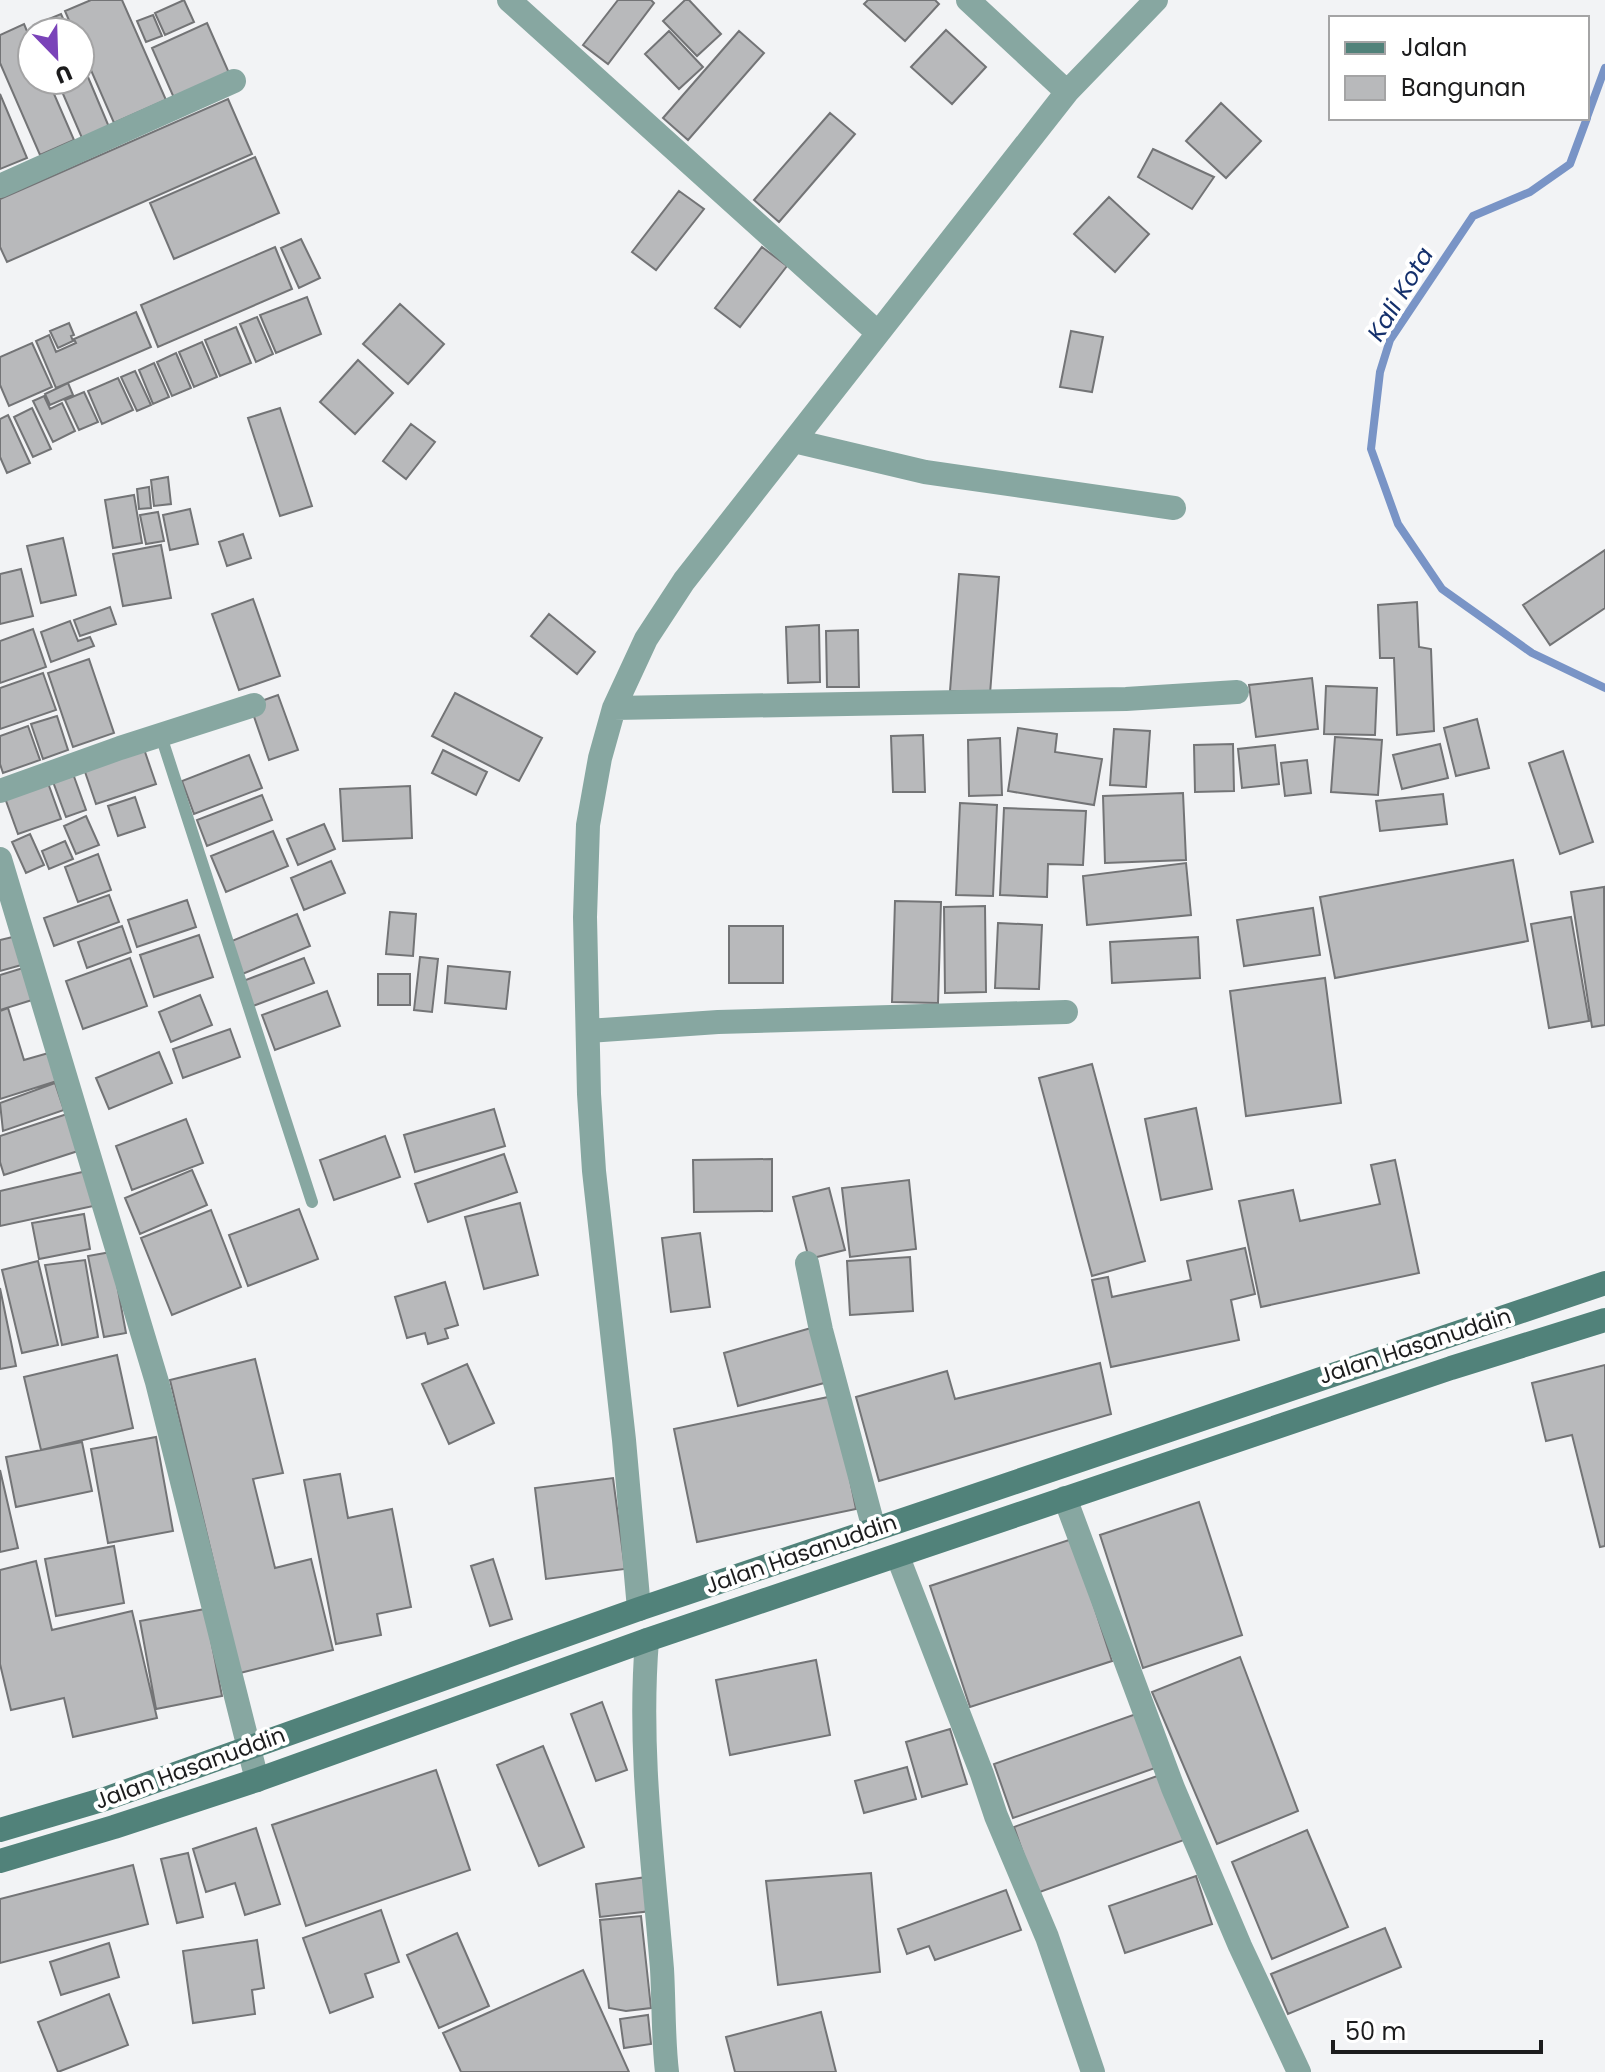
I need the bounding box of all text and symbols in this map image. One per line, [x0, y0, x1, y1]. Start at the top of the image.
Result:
north arrow [16, 16, 96, 96]
legend [1329, 16, 1589, 120]
text: Jalan [1401, 31, 1467, 64]
text: U [50, 57, 77, 91]
text: Bangunan [1401, 71, 1526, 104]
water label: Kali Kota [1359, 241, 1441, 347]
street label: Jalan Hasanuddin [1315, 1300, 1515, 1392]
street label: Jalan Hasanuddin [701, 1507, 901, 1601]
street label: Jalan Hasanuddin [90, 1719, 290, 1817]
scale bar [1333, 2004, 1541, 2054]
text: 50 m [1345, 2015, 1406, 2048]

